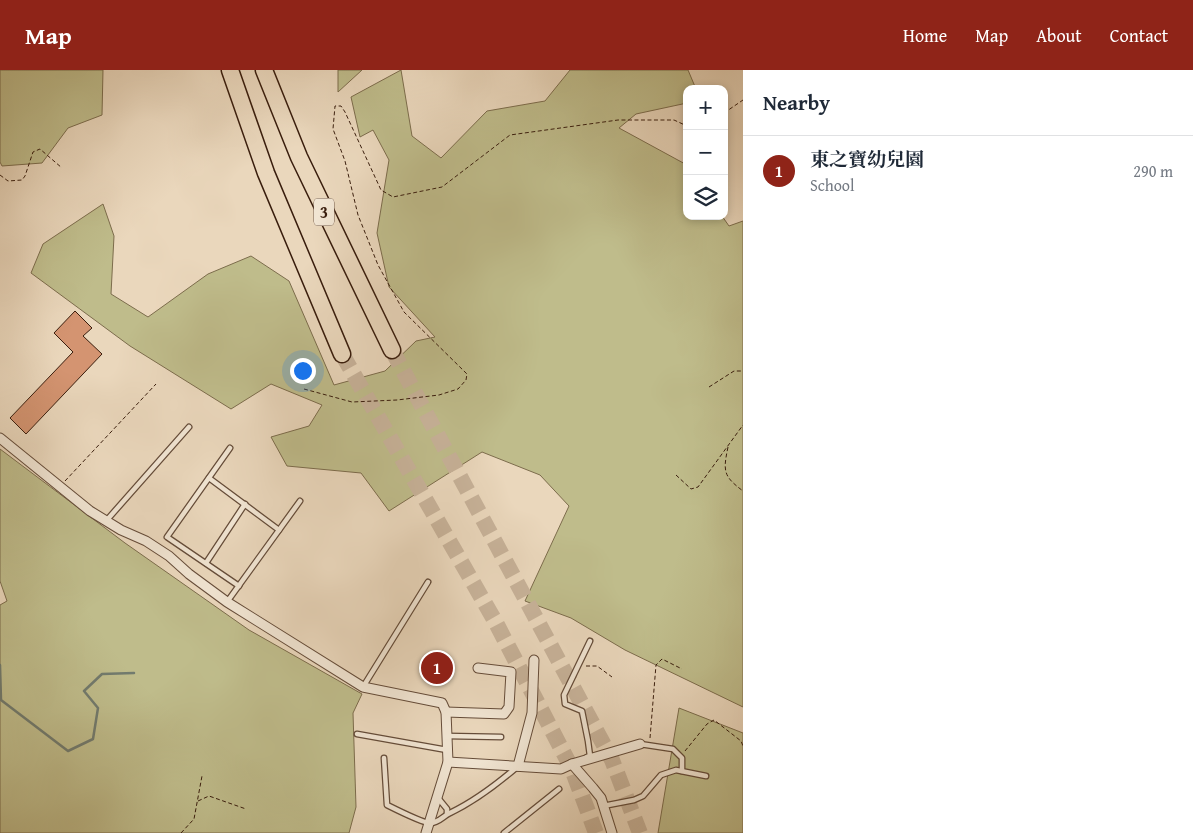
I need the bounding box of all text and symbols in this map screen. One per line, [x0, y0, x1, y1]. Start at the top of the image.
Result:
text: Map [25, 18, 72, 53]
text: Home [903, 22, 947, 49]
text: Map [975, 22, 1008, 49]
text: About [1036, 22, 1082, 49]
text: Contact [1110, 22, 1168, 49]
map controls [683, 85, 728, 220]
button: + [683, 85, 728, 130]
text: Nearby [763, 87, 830, 118]
button: − [683, 130, 728, 175]
text: 東之寶幼兒園 [810, 145, 924, 173]
text: 1 [775, 159, 783, 183]
text: 290 m [1133, 159, 1173, 183]
text: School [810, 173, 854, 197]
button: layers [683, 175, 728, 220]
road number: 3 [314, 198, 334, 226]
your location [290, 358, 316, 384]
pin: 1 [421, 649, 453, 687]

